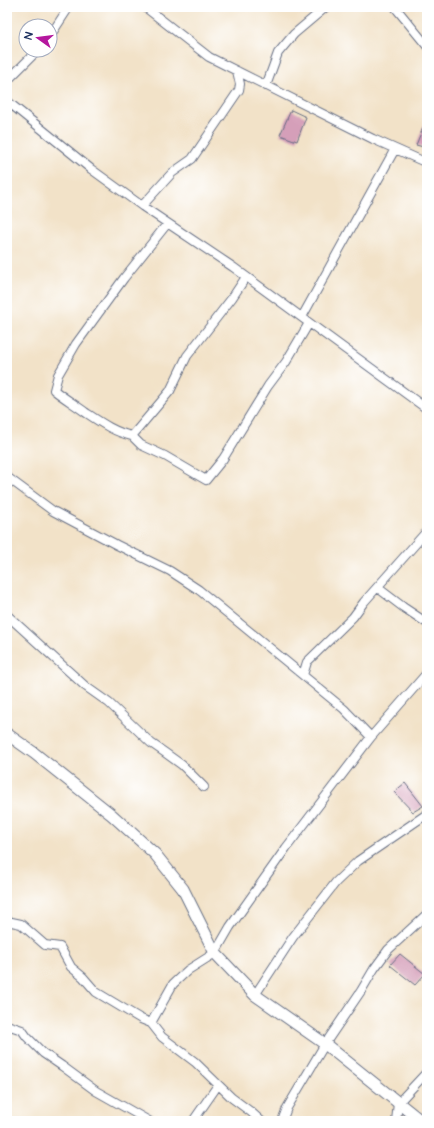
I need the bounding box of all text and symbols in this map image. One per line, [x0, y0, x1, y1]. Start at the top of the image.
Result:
north arrow [18, 18, 58, 58]
text: N [21, 30, 37, 41]

